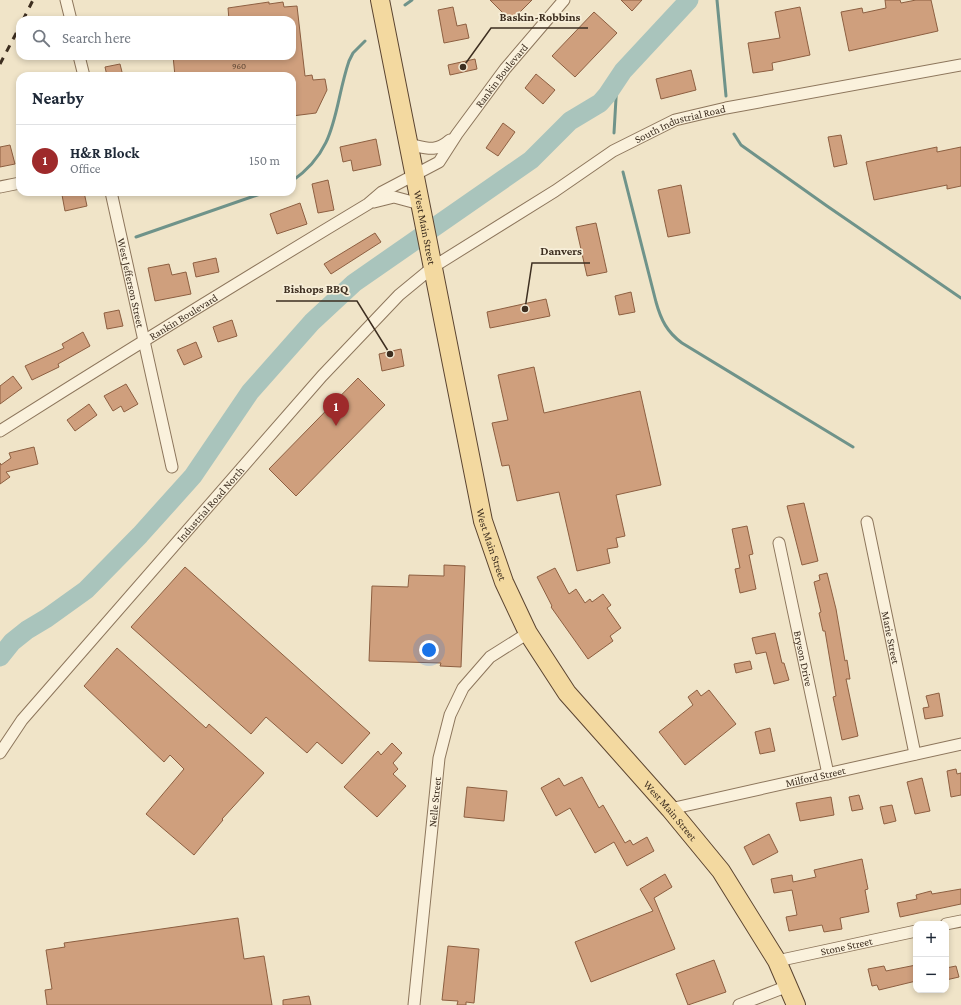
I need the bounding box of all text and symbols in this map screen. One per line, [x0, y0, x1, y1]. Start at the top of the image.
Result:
callout: Baskin-Robbins [491, 4, 588, 28]
text: Baskin-Robbins [500, 10, 581, 24]
search box [16, 16, 296, 60]
icon: search [30, 27, 52, 49]
text: Search here [62, 30, 131, 46]
street label: Rankin Boulevard [473, 41, 530, 110]
house number: 960 [232, 61, 246, 71]
text: Nearby [32, 89, 84, 108]
street label: South Industrial Road [633, 102, 727, 145]
text: H&R Block [70, 145, 139, 161]
text: 1 [43, 153, 47, 168]
text: 150 m [249, 153, 280, 168]
text: Office [70, 161, 101, 176]
street label: West Main Street [412, 189, 438, 266]
street label: West Jefferson Street [115, 237, 147, 329]
callout: Danvers [532, 239, 590, 263]
text: Danvers [540, 244, 582, 258]
callout: Bishops BBQ [276, 277, 357, 301]
text: Bishops BBQ [284, 282, 349, 296]
street label: Rankin Boulevard [147, 291, 220, 342]
pin: 1 [323, 393, 349, 426]
street label: Industrial Road North [174, 464, 246, 544]
street label: West Main Street [475, 507, 509, 583]
street label: Marie Street [880, 610, 902, 665]
street label: Bryson Drive [792, 629, 815, 688]
your location [419, 640, 439, 660]
street label: Milford Street [784, 764, 847, 789]
street label: Nelle Street [426, 776, 443, 828]
street label: West Main Street [641, 778, 700, 843]
map controls [913, 921, 949, 993]
button: + [913, 921, 949, 957]
street label: Stone Street [819, 935, 874, 957]
button: − [913, 957, 949, 993]

